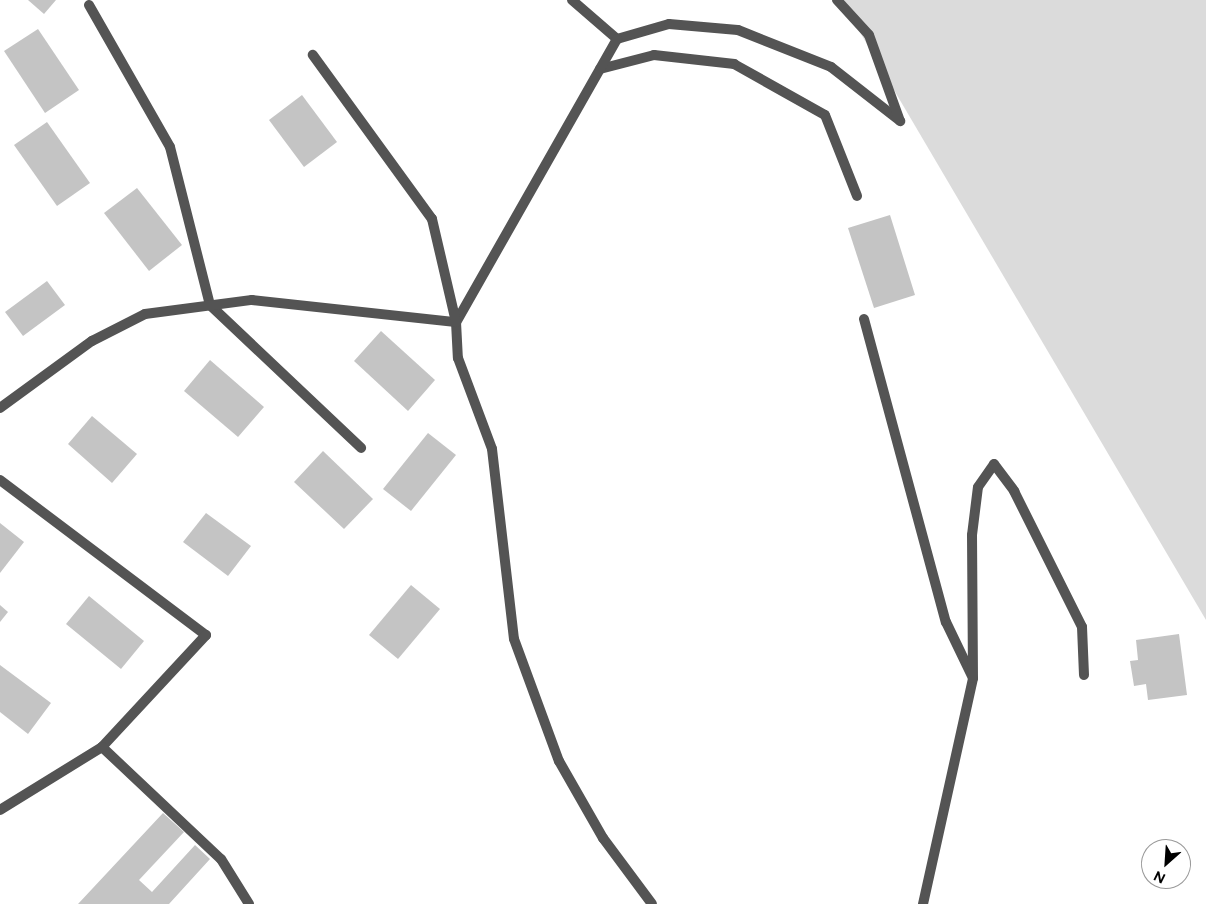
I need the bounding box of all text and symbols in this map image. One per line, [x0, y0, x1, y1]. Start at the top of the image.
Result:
north arrow [1141, 839, 1191, 889]
text: N [1151, 867, 1168, 887]

